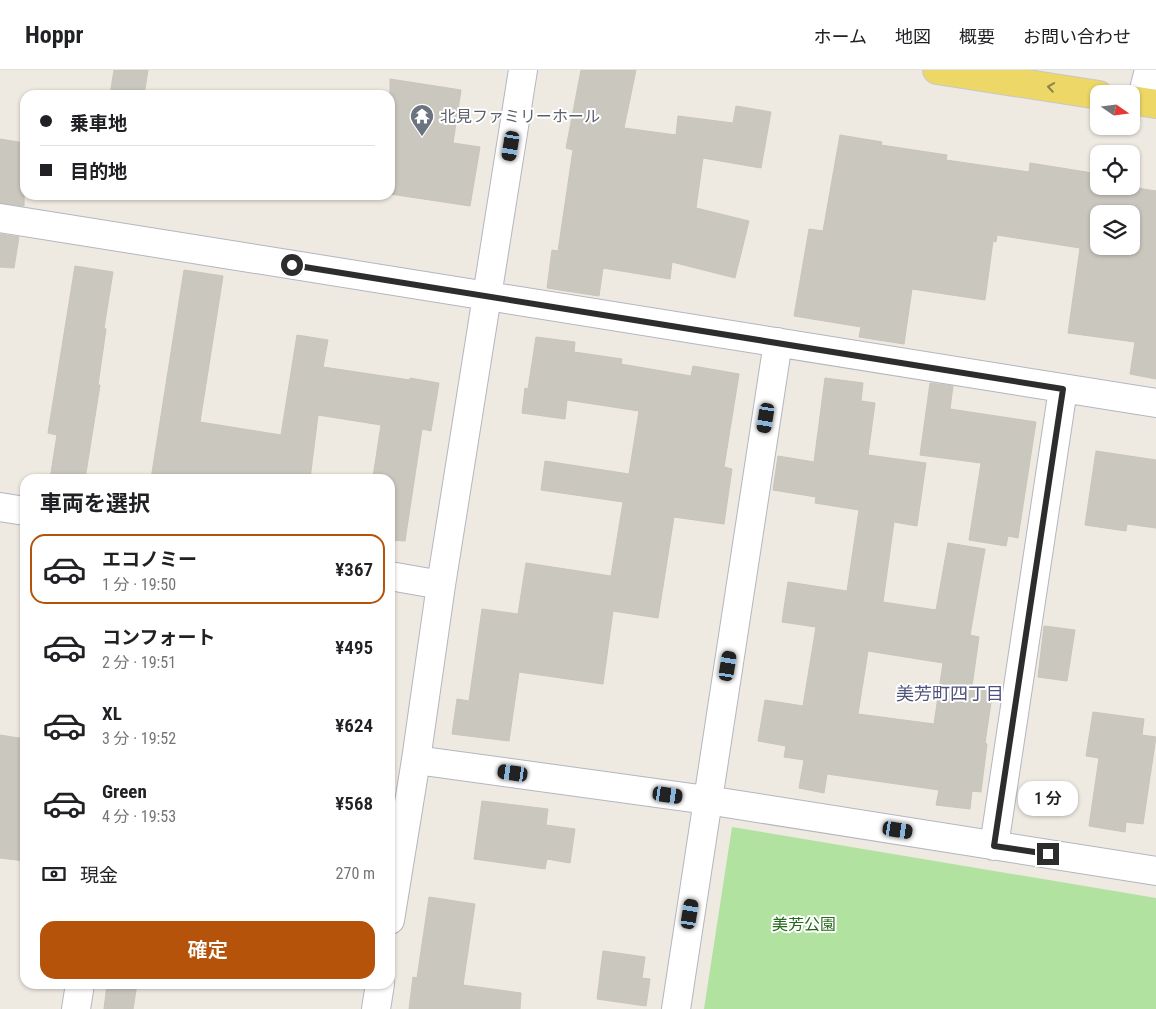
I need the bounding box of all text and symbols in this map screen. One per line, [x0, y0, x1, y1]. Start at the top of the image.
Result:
text: Hoppr [25, 21, 83, 49]
text: ホーム [814, 26, 867, 47]
text: 地図 [895, 26, 931, 47]
text: 概要 [959, 26, 995, 47]
text: お問い合わせ [1023, 26, 1131, 47]
one-way arrow [1046, 83, 1055, 93]
north arrow [1090, 85, 1140, 135]
map controls [1090, 85, 1140, 255]
temple icon: 北見ファミリーホール [409, 103, 435, 137]
place label: 北見ファミリーホール [440, 107, 600, 126]
text: 乗車地 [70, 112, 127, 135]
car [501, 130, 520, 162]
button: locate [1090, 145, 1140, 195]
text: 目的地 [70, 160, 127, 183]
button: layers [1090, 205, 1140, 255]
route start [281, 254, 303, 276]
car [756, 402, 775, 434]
text: 車両を選択 [40, 491, 150, 516]
icon: car [42, 547, 87, 592]
text: エコノミー [102, 548, 197, 571]
text: ¥367 [335, 558, 373, 581]
text: 1 分 · 19:50 [102, 575, 176, 594]
icon: car [42, 625, 87, 670]
text: コンフォート [102, 626, 215, 649]
text: ¥495 [335, 636, 373, 659]
car [718, 650, 737, 682]
text: 2 分 · 19:51 [102, 653, 176, 672]
district label: 美芳町四丁目 [896, 683, 1004, 704]
text: XL [102, 702, 122, 725]
icon: car [42, 703, 87, 748]
text: ¥624 [335, 714, 373, 737]
text: 3 分 · 19:52 [102, 729, 176, 748]
car [497, 763, 528, 783]
text: Green [102, 780, 147, 803]
icon: car [42, 781, 87, 826]
callout: 1 分 [1018, 782, 1078, 816]
car [652, 785, 683, 805]
text: 1 分 [1034, 789, 1062, 808]
text: ¥568 [335, 792, 373, 815]
text: 4 分 · 19:53 [102, 807, 176, 826]
car [882, 820, 913, 840]
route end [1037, 843, 1059, 865]
icon: cash [40, 860, 68, 888]
text: 現金 [80, 864, 118, 887]
text: 270 m [336, 864, 375, 883]
car [680, 898, 699, 930]
park label: 美芳公園 [772, 915, 836, 934]
button: 確定 [40, 921, 375, 979]

